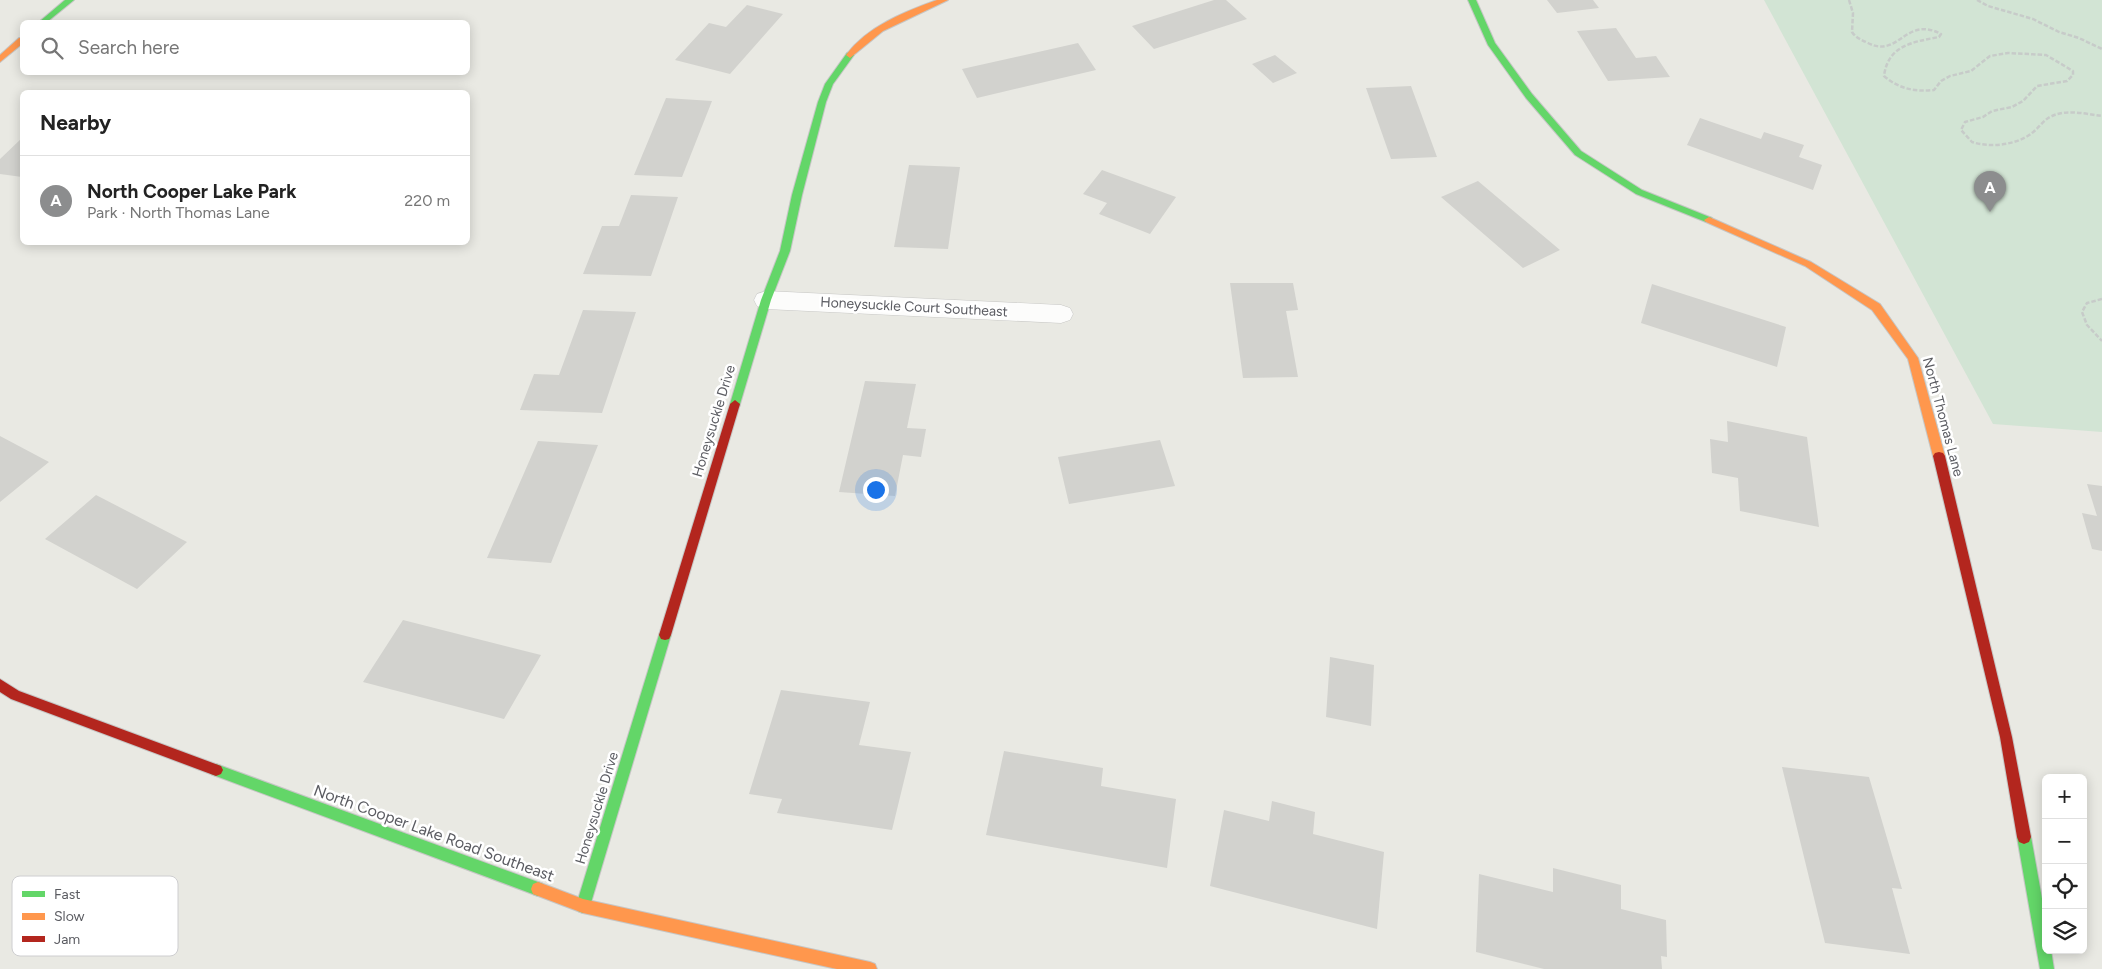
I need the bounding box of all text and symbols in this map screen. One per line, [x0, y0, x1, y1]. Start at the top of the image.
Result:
search box [20, 20, 470, 75]
icon: search [38, 34, 66, 62]
text: Search here [78, 36, 180, 59]
text: Nearby [40, 110, 111, 135]
pin: A [1974, 171, 2006, 212]
text: North Cooper Lake Park [87, 180, 296, 203]
text: A [50, 191, 62, 210]
text: 220 m [404, 191, 450, 210]
text: Park · North Thomas Lane [87, 203, 270, 222]
street label: Honeysuckle Court Southeast [820, 294, 1008, 320]
street label: North Thomas Lane [1919, 355, 1967, 479]
street label: Honeysuckle Drive [689, 362, 739, 479]
your location [863, 477, 889, 503]
street label: Honeysuckle Drive [572, 749, 622, 866]
map controls [2042, 774, 2087, 954]
button: + [2042, 774, 2087, 819]
street label: North Cooper Lake Road Southeast [311, 781, 557, 885]
button: − [2042, 819, 2087, 864]
button: locate [2042, 864, 2087, 909]
legend [12, 876, 178, 956]
text: Fast [54, 886, 80, 903]
text: Slow [54, 908, 85, 925]
button: layers [2042, 909, 2087, 954]
text: Jam [54, 931, 80, 948]

